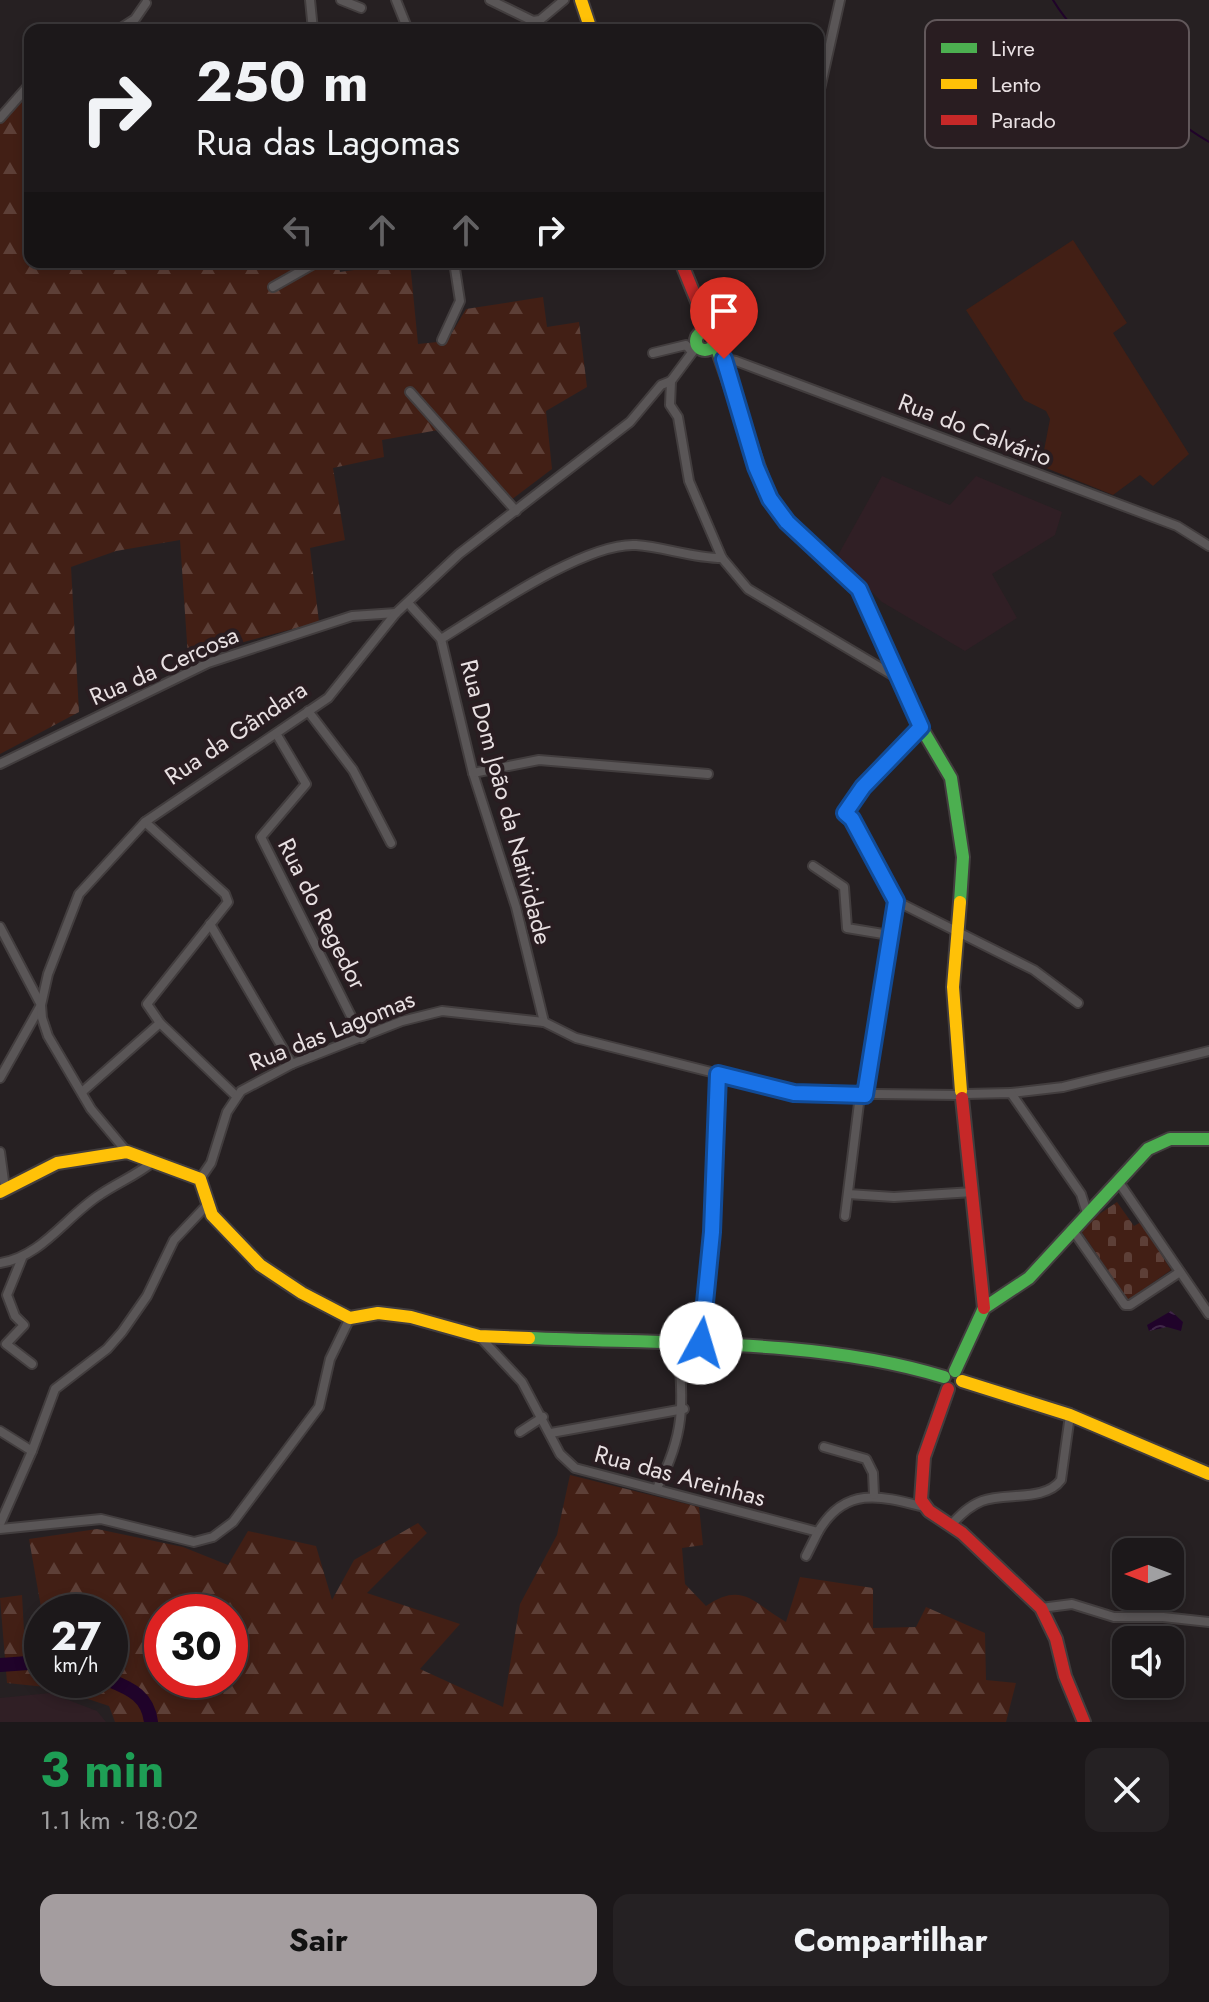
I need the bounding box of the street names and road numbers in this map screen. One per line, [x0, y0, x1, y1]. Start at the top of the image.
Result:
street label: Rua do Calvário [893, 384, 1057, 475]
street label: Rua da Cercosa [84, 617, 244, 714]
street label: Rua Dom João da Natividade [452, 656, 561, 948]
street label: Rua da Gândara [158, 672, 314, 793]
street label: Rua do Regedor [269, 832, 376, 996]
street label: Rua das Lagomas [244, 981, 420, 1080]
street label: Rua das Areinhas [591, 1436, 769, 1515]

